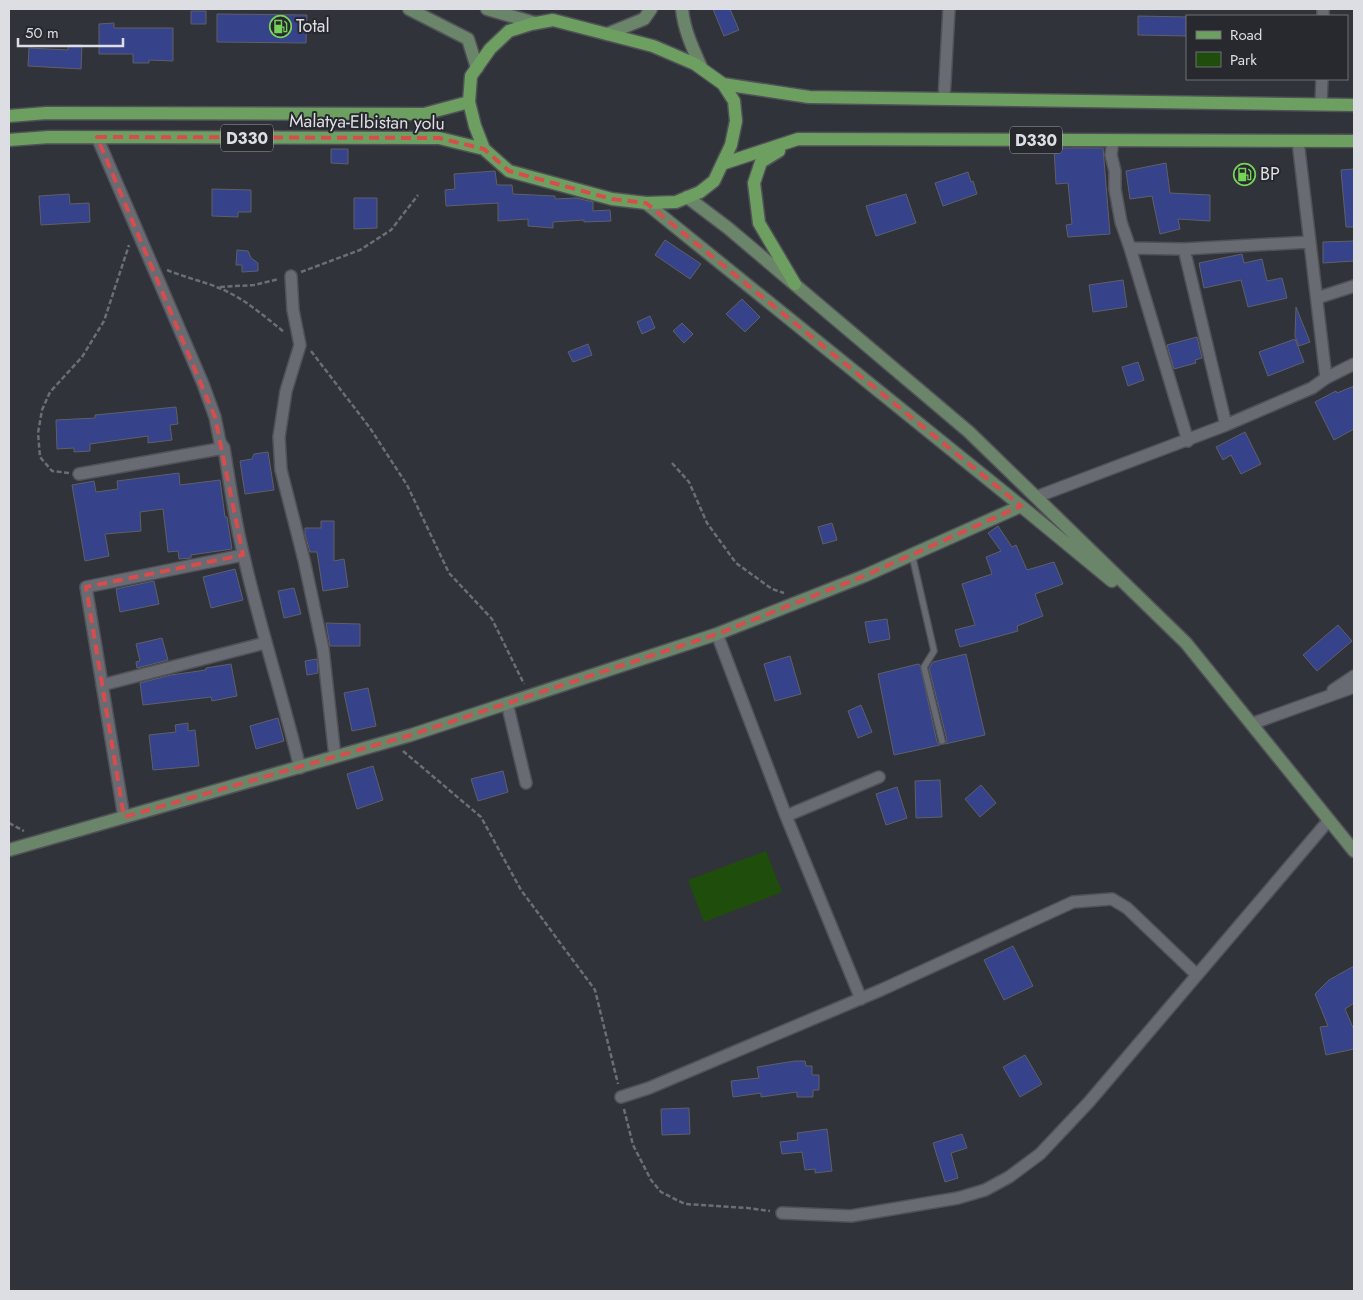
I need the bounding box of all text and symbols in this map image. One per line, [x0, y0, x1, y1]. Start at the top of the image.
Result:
place label: Total [296, 13, 330, 39]
fuel station icon: Total [268, 14, 292, 38]
scale bar [18, 15, 122, 47]
legend [1186, 15, 1348, 80]
text: 50 m [25, 22, 59, 44]
text: Road [1230, 24, 1262, 46]
text: Park [1230, 49, 1257, 71]
street label: Malatya-Elbistan yolu [289, 108, 445, 136]
road number: D330 [221, 125, 273, 152]
road number: D330 [1010, 126, 1062, 154]
place label: BP [1260, 161, 1280, 187]
fuel station icon: BP [1232, 162, 1256, 186]

